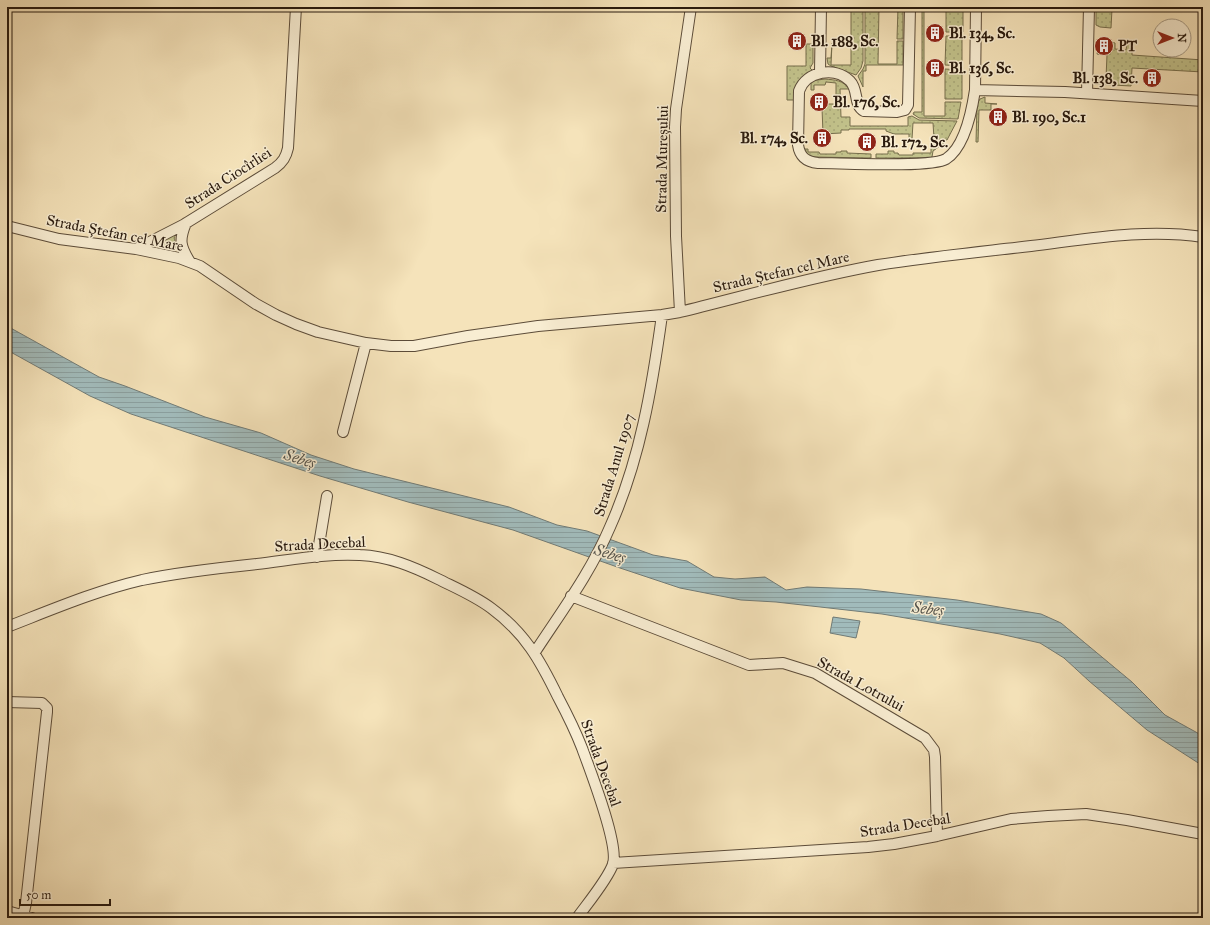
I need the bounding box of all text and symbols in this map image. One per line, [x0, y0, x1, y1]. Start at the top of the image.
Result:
north arrow [1152, 18, 1192, 58]
building icon: Bl. 134, Sc. [924, 22, 946, 44]
place label: Bl. 134, Sc. [949, 24, 1015, 43]
building icon: Bl. 188, Sc. [786, 30, 808, 52]
place label: Bl. 188, Sc. [811, 32, 878, 50]
text: N [1175, 33, 1188, 43]
building icon: PT [1093, 35, 1115, 57]
place label: PT [1118, 37, 1138, 55]
building icon: Bl. 136, Sc. [924, 57, 946, 79]
place label: Bl. 136, Sc. [949, 59, 1014, 78]
building icon: Bl. 138, Sc. [1141, 67, 1163, 89]
place label: Bl. 138, Sc. [1073, 69, 1138, 88]
building icon: Bl. 176, Sc. [808, 91, 830, 113]
place label: Bl. 176, Sc. [833, 93, 900, 111]
street label: Strada Mureșului [652, 105, 672, 213]
building icon: Bl. 190, Sc.1 [987, 106, 1009, 128]
place label: Bl. 190, Sc.1 [1012, 108, 1086, 127]
building icon: Bl. 174, Sc. [811, 127, 833, 149]
place label: Bl. 174, Sc. [740, 129, 808, 148]
building icon: Bl. 172, Sc. [856, 131, 878, 153]
place label: Bl. 172, Sc. [881, 133, 948, 151]
street label: Strada Ciocîrliei [181, 143, 275, 213]
street label: Strada Ștefan cel Mare [45, 211, 185, 255]
street label: Strada Ștefan cel Mare [711, 248, 851, 296]
street label: Strada Anul 1907 [590, 411, 638, 519]
water label: Sebeș [281, 444, 318, 473]
street label: Strada Decebal [274, 533, 367, 555]
water label: Sebeș [591, 539, 628, 567]
water label: Sebeș [910, 597, 945, 620]
street label: Strada Lotrului [814, 653, 908, 715]
street label: Strada Decebal [577, 717, 625, 810]
street label: Strada Decebal [858, 809, 952, 841]
scale bar [20, 881, 110, 907]
text: 50 m [26, 888, 51, 902]

